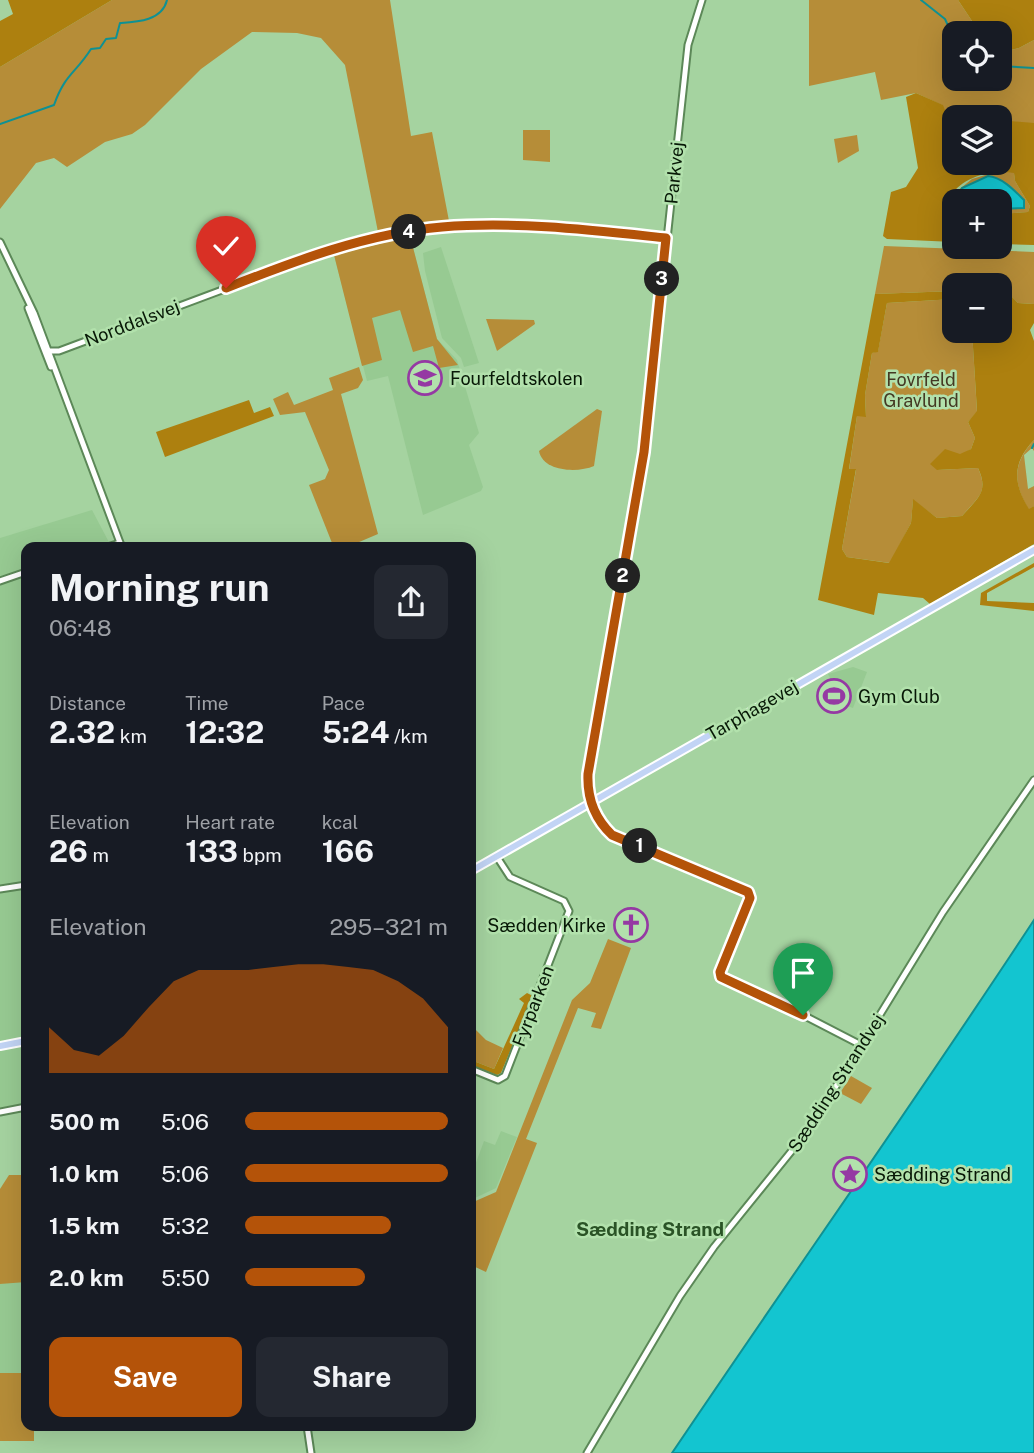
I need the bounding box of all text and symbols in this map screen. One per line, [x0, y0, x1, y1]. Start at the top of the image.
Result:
map controls [942, 21, 1012, 343]
button: locate [942, 21, 1012, 91]
button: layers [942, 105, 1012, 175]
street label: Parkvej [660, 141, 688, 205]
button: + [942, 189, 1012, 259]
pin: 4 [392, 215, 426, 250]
pin [196, 216, 256, 288]
text: 4 [402, 220, 415, 242]
icon: check [207, 227, 245, 265]
pin: 3 [644, 262, 680, 296]
text: 3 [655, 267, 668, 289]
button: − [942, 273, 1012, 343]
street label: Norddalsvej [82, 295, 182, 351]
school or university icon: Fourfeldtskolen [406, 359, 444, 397]
place label: Fourfeldtskolen [450, 368, 583, 389]
park label: Fovrfeld Gravlund [883, 369, 959, 411]
pin: 2 [606, 558, 640, 594]
text: 2 [616, 564, 629, 586]
text: Morning run [49, 565, 270, 610]
button: share [374, 565, 448, 639]
text: 06:48 [49, 614, 112, 641]
street label: Tarphagevej [702, 675, 802, 745]
sports icon: Gym Club [815, 677, 853, 715]
place label: Gym Club [858, 686, 940, 707]
text: Distance [49, 692, 126, 714]
text: Time [185, 692, 229, 714]
text: Pace [322, 692, 365, 714]
text: 2.32 [49, 714, 115, 750]
text: 12:32 [185, 714, 264, 750]
text: 5:24 [322, 714, 389, 750]
text: km [115, 725, 147, 747]
text: /km [389, 725, 428, 747]
text: Elevation [49, 811, 130, 833]
text: Heart rate [185, 811, 275, 833]
text: kcal [322, 811, 358, 833]
pin: 1 [622, 828, 658, 864]
text: 26 [49, 833, 88, 869]
text: 133 [185, 833, 238, 869]
text: 166 [322, 833, 374, 869]
text: 1 [635, 834, 644, 856]
text: m [88, 844, 109, 866]
text: bpm [238, 844, 282, 866]
church icon: Sædden Kirke [612, 906, 650, 944]
text: Elevation [49, 913, 147, 940]
text: 295–321 m [329, 913, 448, 940]
place label: Sædden Kirke [487, 915, 606, 936]
pin [773, 943, 833, 1015]
icon: arrive [784, 954, 822, 992]
street label: Fyrparken [508, 963, 558, 1049]
street label: Sædding Strandvej [783, 1010, 889, 1156]
text: 500 m [49, 1108, 120, 1135]
text: 5:06 [161, 1108, 209, 1135]
place icon: Sædding Strand [831, 1155, 869, 1193]
text: 1.0 km [49, 1160, 119, 1187]
text: 5:06 [161, 1160, 209, 1187]
place label: Sædding Strand [874, 1164, 1011, 1185]
text: 1.5 km [49, 1212, 120, 1239]
text: 5:32 [161, 1212, 209, 1239]
district label: Sædding Strand [576, 1218, 724, 1240]
text: 2.0 km [49, 1264, 124, 1291]
text: 5:50 [161, 1264, 210, 1291]
button: Save [49, 1337, 242, 1417]
button: Share [256, 1337, 448, 1417]

